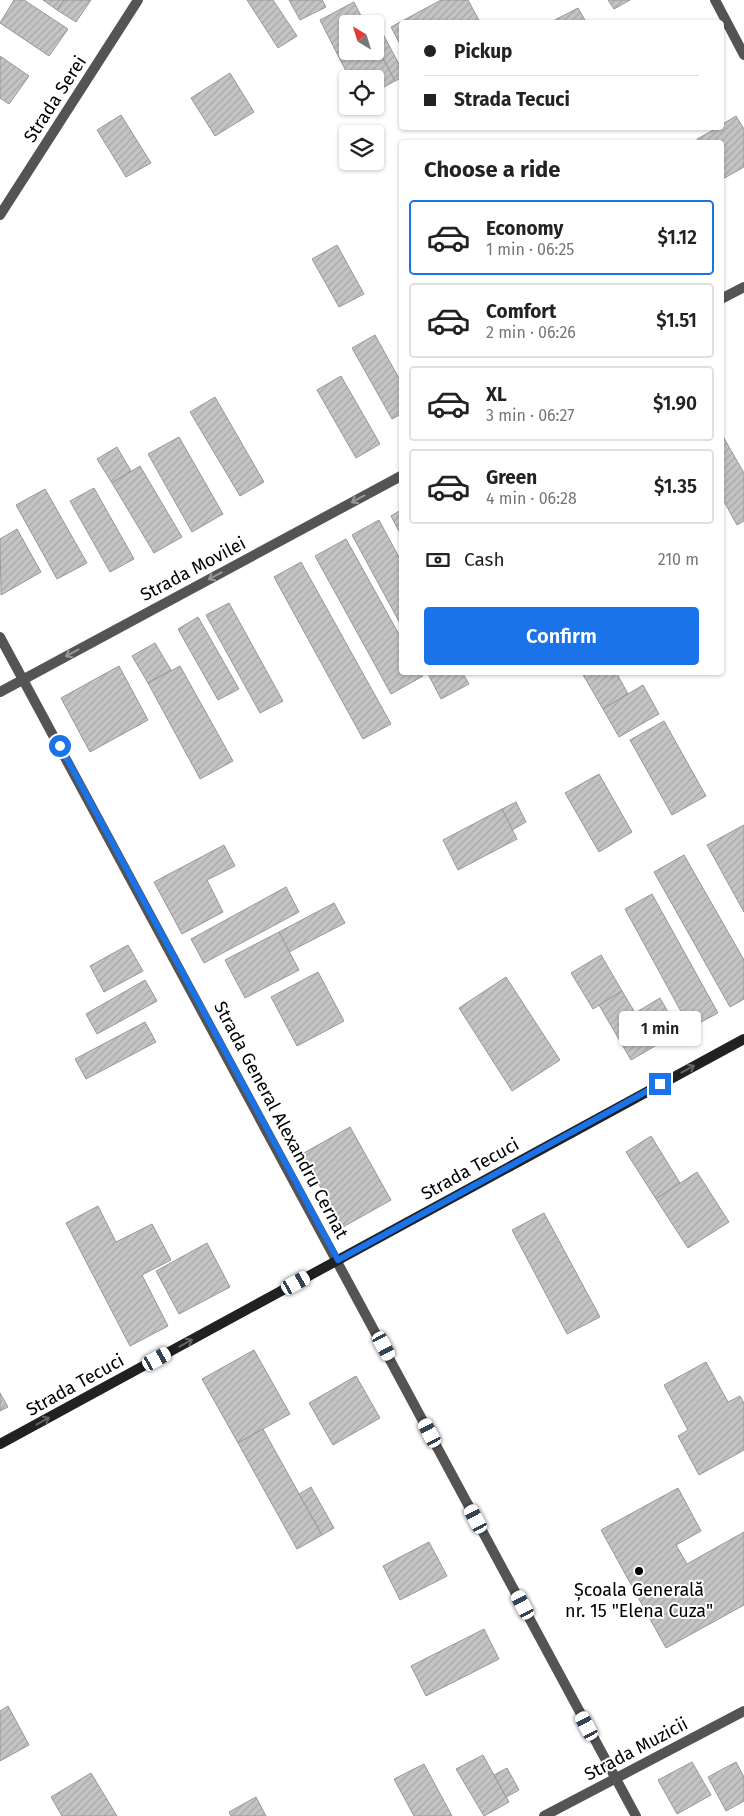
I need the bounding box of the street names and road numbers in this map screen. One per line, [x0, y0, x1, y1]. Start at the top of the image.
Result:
street label: Strada Serei [19, 52, 91, 146]
street label: Strada Movilei [137, 532, 249, 606]
street label: Strada General Alexandru Cernat [209, 998, 353, 1243]
street label: Strada Tecuci [417, 1133, 523, 1205]
street label: Strada Tecuci [22, 1349, 128, 1421]
street label: Strada Muzicii [581, 1713, 691, 1785]

